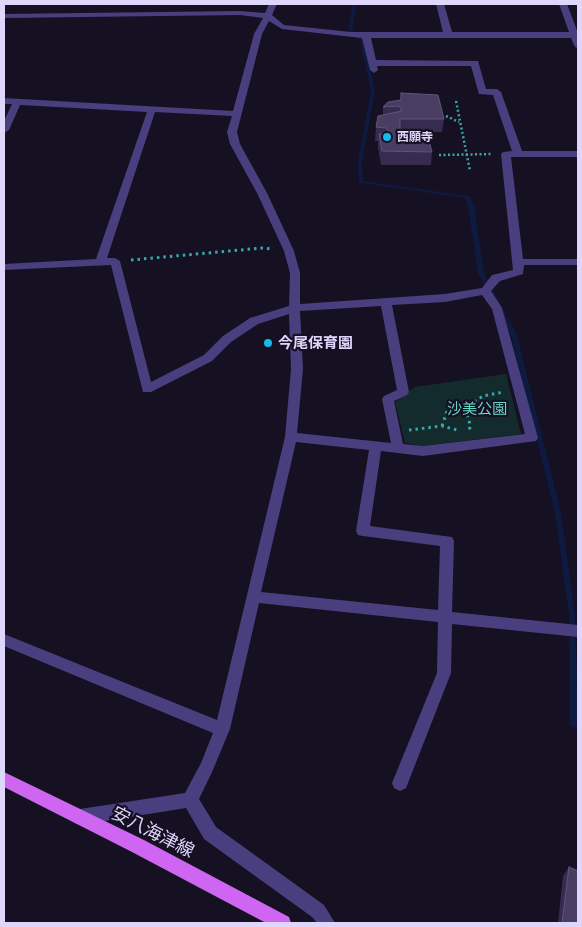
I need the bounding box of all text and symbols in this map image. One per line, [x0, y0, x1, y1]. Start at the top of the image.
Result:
place label: 西願寺 [397, 130, 433, 144]
marker: 西願寺 [381, 131, 393, 143]
place label: 今尾保育園 [278, 334, 353, 352]
marker: 今尾保育園 [262, 337, 274, 349]
park label: 沙美公園 [447, 400, 507, 418]
street label: 安八海津線 [108, 802, 198, 862]

